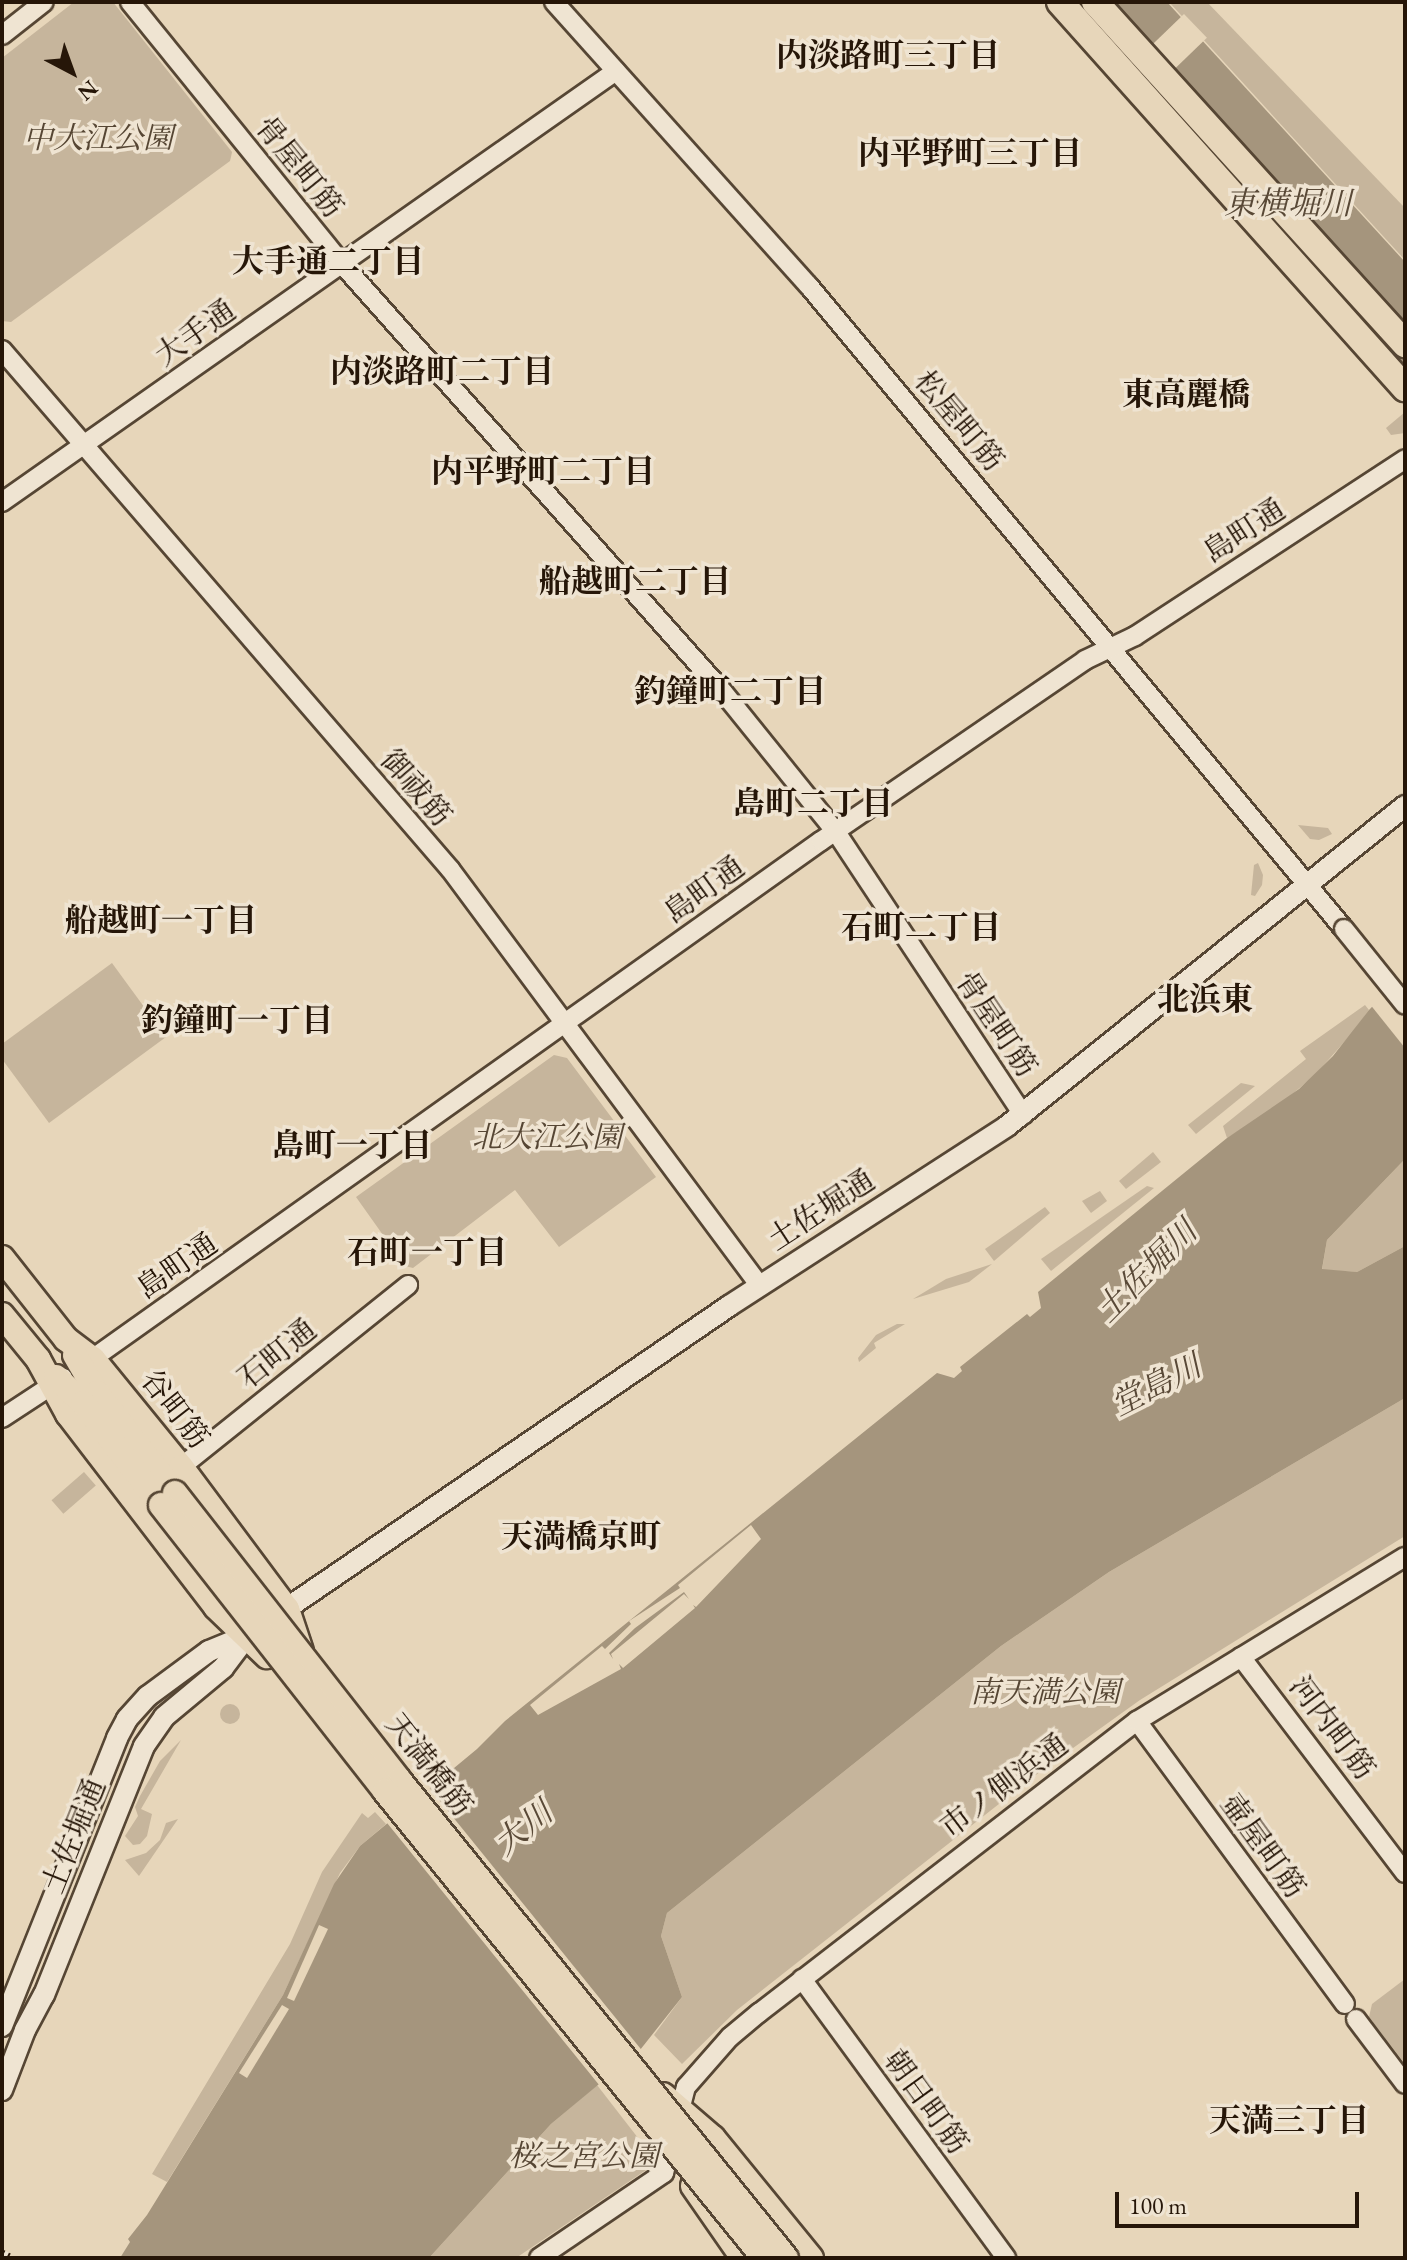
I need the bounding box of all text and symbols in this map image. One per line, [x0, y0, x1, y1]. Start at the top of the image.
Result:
north arrow [32, 32, 112, 112]
district label: 内淡路町三丁目 [776, 36, 1000, 74]
text: N [72, 74, 104, 107]
street label: 骨屋町筋 [247, 109, 351, 225]
park label: 中大江公園 [23, 120, 173, 156]
district label: 内平野町三丁目 [858, 134, 1082, 172]
water label: 東横堀川 [1224, 184, 1352, 222]
district label: 大手通二丁目 [232, 242, 424, 280]
street label: 大手通 [148, 292, 242, 374]
district label: 内淡路町二丁目 [330, 352, 554, 390]
street label: 松屋町筋 [907, 363, 1011, 479]
district label: 東高麗橋 [1122, 375, 1250, 413]
district label: 内平野町二丁目 [431, 452, 655, 490]
street label: 島町通 [1196, 491, 1292, 571]
district label: 船越町二丁目 [539, 562, 731, 600]
district label: 釣鐘町二丁目 [634, 672, 826, 710]
street label: 御祓筋 [373, 742, 459, 834]
district label: 島町二丁目 [733, 784, 893, 822]
street label: 島町通 [657, 849, 751, 931]
district label: 船越町一丁目 [65, 901, 257, 939]
district label: 石町二丁目 [841, 908, 1001, 946]
street label: 骨屋町筋 [948, 964, 1044, 1084]
district label: 北浜東 [1157, 980, 1253, 1018]
district label: 釣鐘町一丁目 [141, 1001, 333, 1039]
park label: 北大江公園 [472, 1119, 622, 1155]
district label: 島町一丁目 [272, 1126, 432, 1164]
street label: 土佐堀通 [761, 1162, 881, 1258]
water label: 土佐堀川 [1087, 1212, 1205, 1330]
street label: 島町通 [130, 1225, 224, 1307]
district label: 石町一丁目 [347, 1233, 507, 1271]
street label: 石町通 [231, 1312, 323, 1396]
water label: 堂島川 [1105, 1346, 1207, 1424]
street label: 谷町筋 [133, 1362, 217, 1456]
district label: 天満橋京町 [501, 1517, 661, 1555]
street label: 河内町筋 [1282, 1669, 1382, 1787]
park label: 南天満公園 [970, 1674, 1120, 1710]
street label: 天満橋筋 [378, 1707, 480, 1823]
street label: 市ノ側浜通 [933, 1726, 1075, 1846]
street label: 土佐堀通 [35, 1774, 113, 1898]
street label: 壷屋町筋 [1213, 1787, 1313, 1905]
water label: 大川 [486, 1793, 560, 1863]
street label: 朝日町筋 [876, 2043, 976, 2161]
district label: 天満三丁目 [1209, 2101, 1369, 2139]
park label: 桜之宮公園 [509, 2138, 659, 2174]
scale bar [1119, 2176, 1363, 2226]
text: 100 m [1129, 2190, 1187, 2221]

